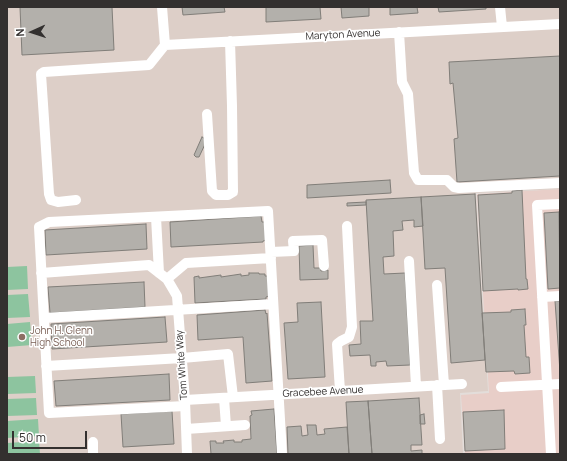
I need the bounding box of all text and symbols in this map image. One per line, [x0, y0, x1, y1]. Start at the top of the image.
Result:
north arrow [12, 12, 52, 52]
street label: Maryton Avenue [305, 27, 381, 43]
text: N [12, 28, 27, 37]
place label: John H. Glenn High School [30, 325, 93, 348]
street label: Tom White Way [174, 330, 190, 400]
marker: John H. Glenn High School [17, 332, 27, 342]
street label: Gracebee Avenue [282, 384, 364, 400]
scale bar [14, 423, 89, 449]
text: 50 m [19, 429, 46, 446]

